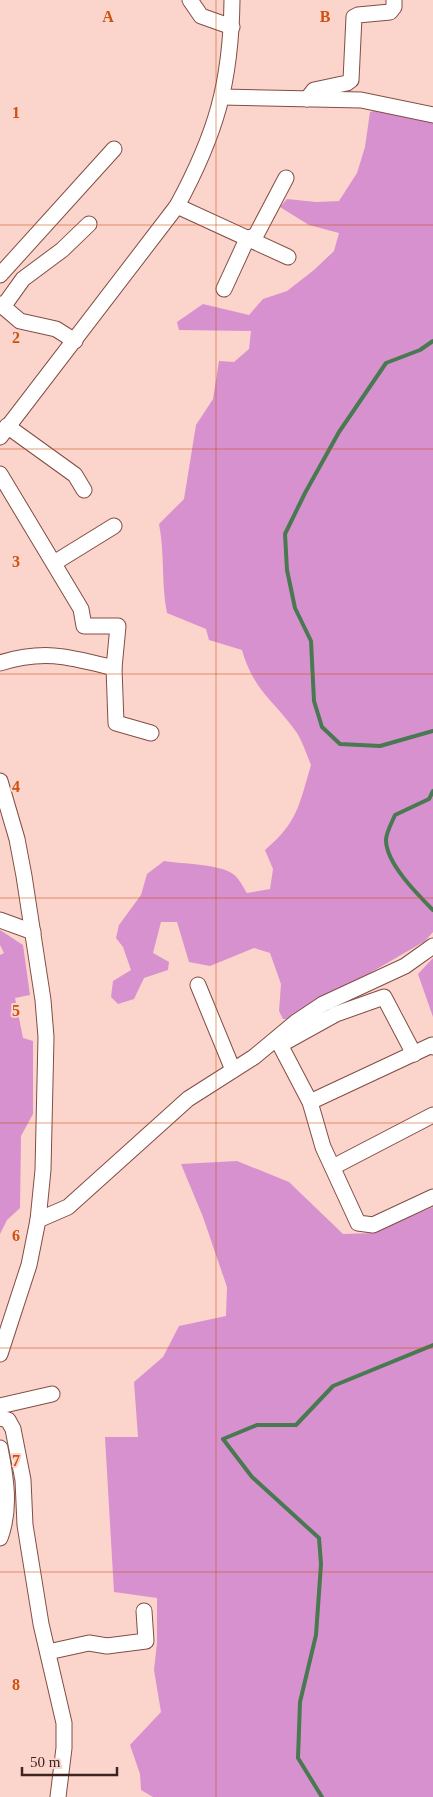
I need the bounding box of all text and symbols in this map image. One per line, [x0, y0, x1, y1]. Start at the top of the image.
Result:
text: A [102, 8, 114, 25]
text: B [320, 8, 331, 25]
text: 1 [12, 104, 20, 121]
text: 2 [12, 329, 20, 346]
text: 3 [12, 553, 20, 570]
text: 4 [12, 778, 20, 795]
text: 5 [12, 1002, 20, 1019]
text: 6 [12, 1227, 20, 1244]
text: 7 [12, 1452, 20, 1469]
text: 8 [12, 1676, 20, 1693]
scale bar [22, 1744, 118, 1776]
text: 50 m [30, 1754, 61, 1770]

